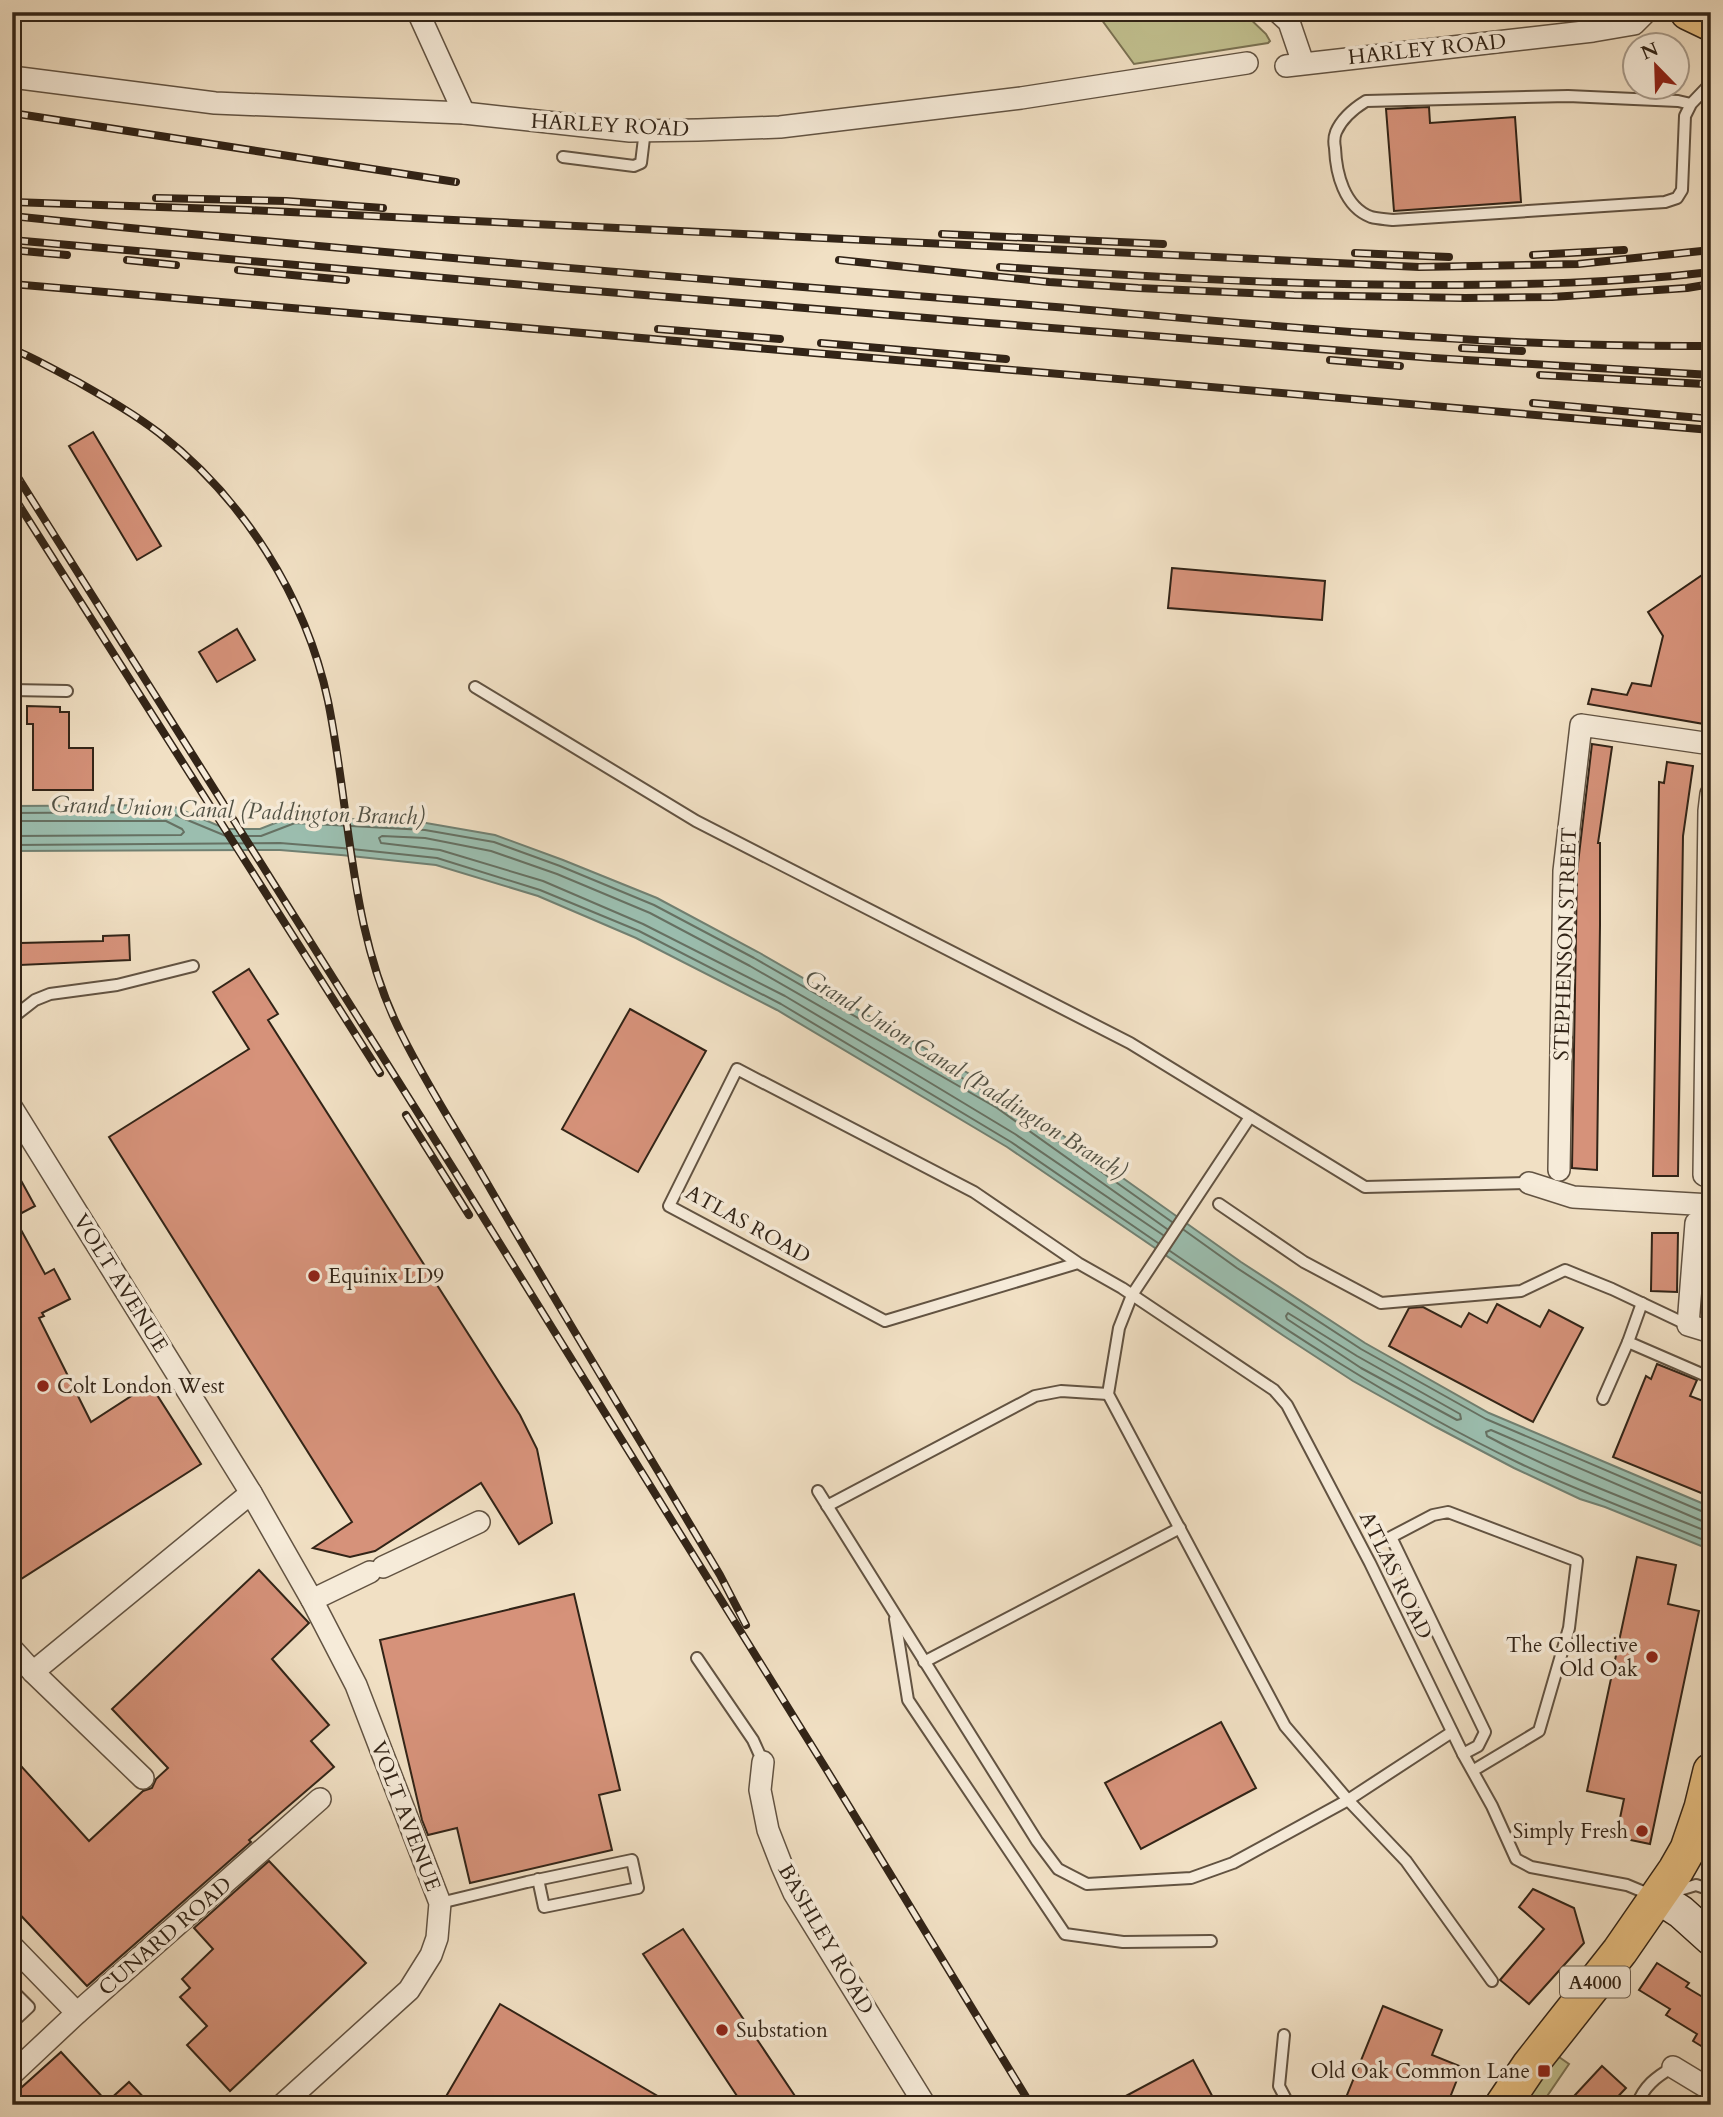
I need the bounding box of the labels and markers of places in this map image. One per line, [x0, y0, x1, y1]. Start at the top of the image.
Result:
place label: Equinix LD9 [328, 1262, 444, 1291]
marker: Equinix LD9 [306, 1268, 322, 1284]
place label: Colt London West [57, 1372, 225, 1401]
marker: Colt London West [35, 1378, 51, 1394]
place label: The Collective Old Oak [1506, 1631, 1639, 1684]
marker: The Collective Old Oak [1644, 1649, 1660, 1665]
place label: Simply Fresh [1513, 1817, 1628, 1846]
marker: Simply Fresh [1634, 1823, 1650, 1839]
place label: Substation [736, 2016, 828, 2045]
marker: Substation [714, 2022, 730, 2038]
place label: Old Oak Common Lane [1310, 2057, 1530, 2086]
marker: Old Oak Common Lane [1536, 2063, 1552, 2079]

